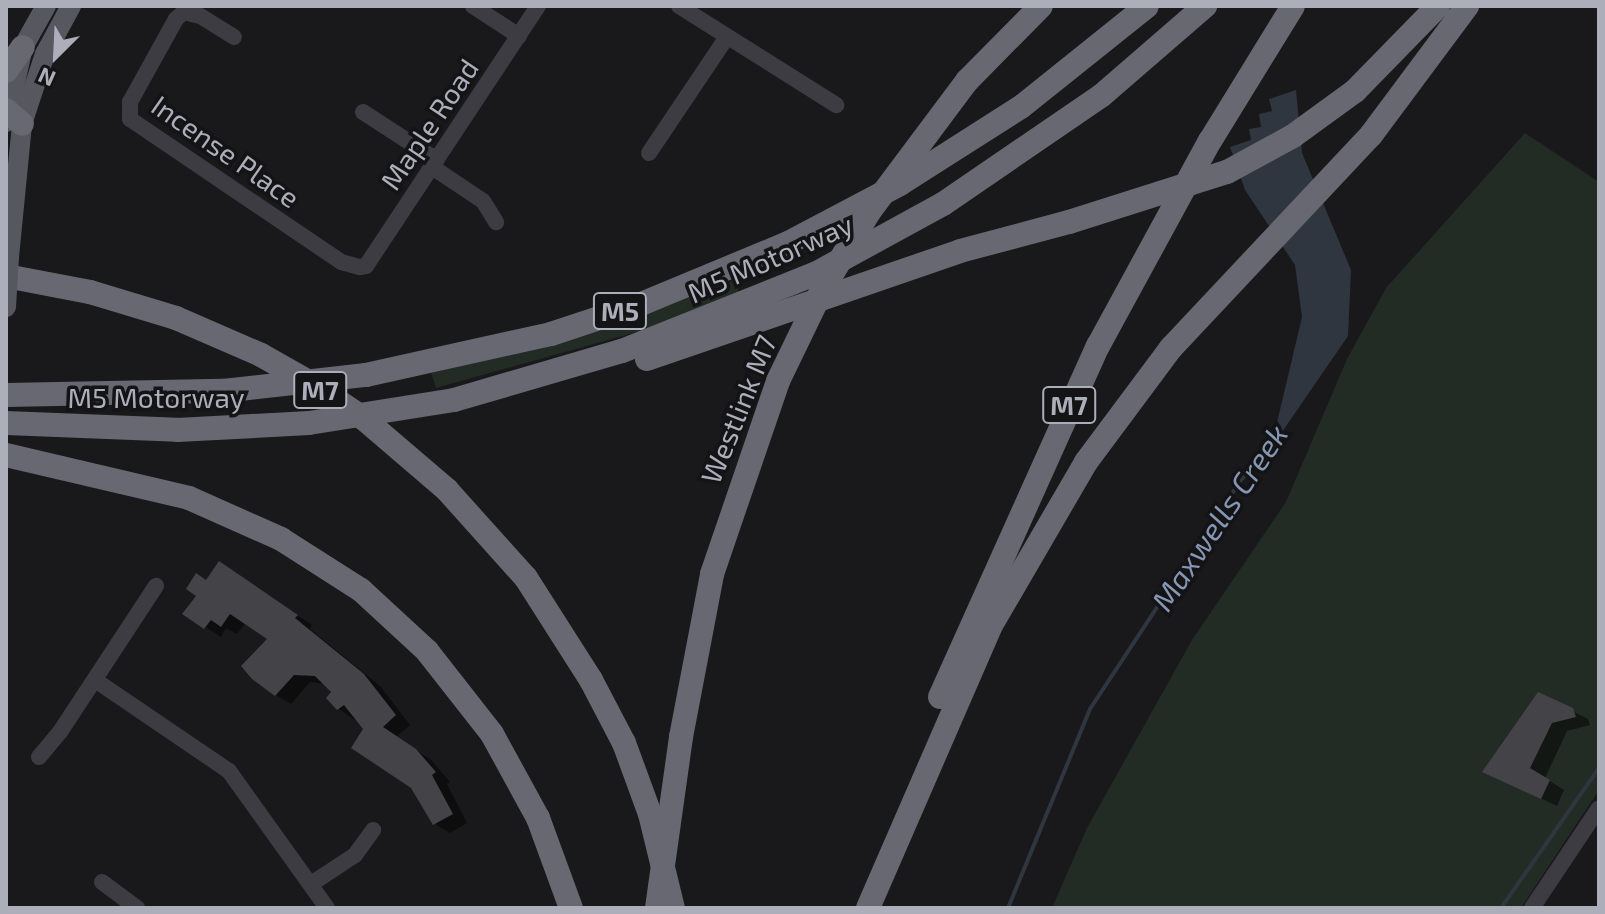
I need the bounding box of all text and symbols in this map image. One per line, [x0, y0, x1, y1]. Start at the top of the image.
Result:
north arrow [16, 16, 96, 96]
street label: Maple Road [373, 52, 485, 196]
text: N [34, 63, 59, 93]
street label: Incense Place [146, 88, 306, 214]
street label: M5 Motorway [682, 207, 858, 309]
road number: M5 [592, 289, 648, 333]
street label: Westlink M7 [693, 330, 783, 488]
road number: M7 [292, 368, 348, 412]
street label: M5 Motorway [67, 380, 245, 414]
road number: M7 [1041, 383, 1097, 427]
water label: Maxwells Creek [1143, 417, 1295, 617]

